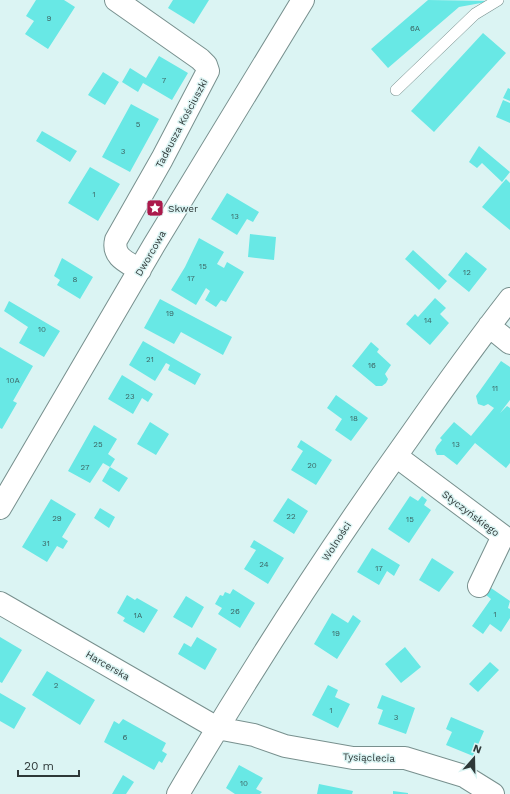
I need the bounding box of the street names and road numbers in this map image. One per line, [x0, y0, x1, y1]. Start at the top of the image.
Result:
street label: Tadeusza Kościuszki [153, 77, 210, 170]
street label: Dworcowa [133, 228, 168, 278]
street label: Styczyńskiego [440, 488, 501, 538]
street label: Wolności [320, 520, 353, 563]
street label: Harcerska [84, 649, 132, 683]
street label: Tysiąclecia [343, 751, 396, 764]

